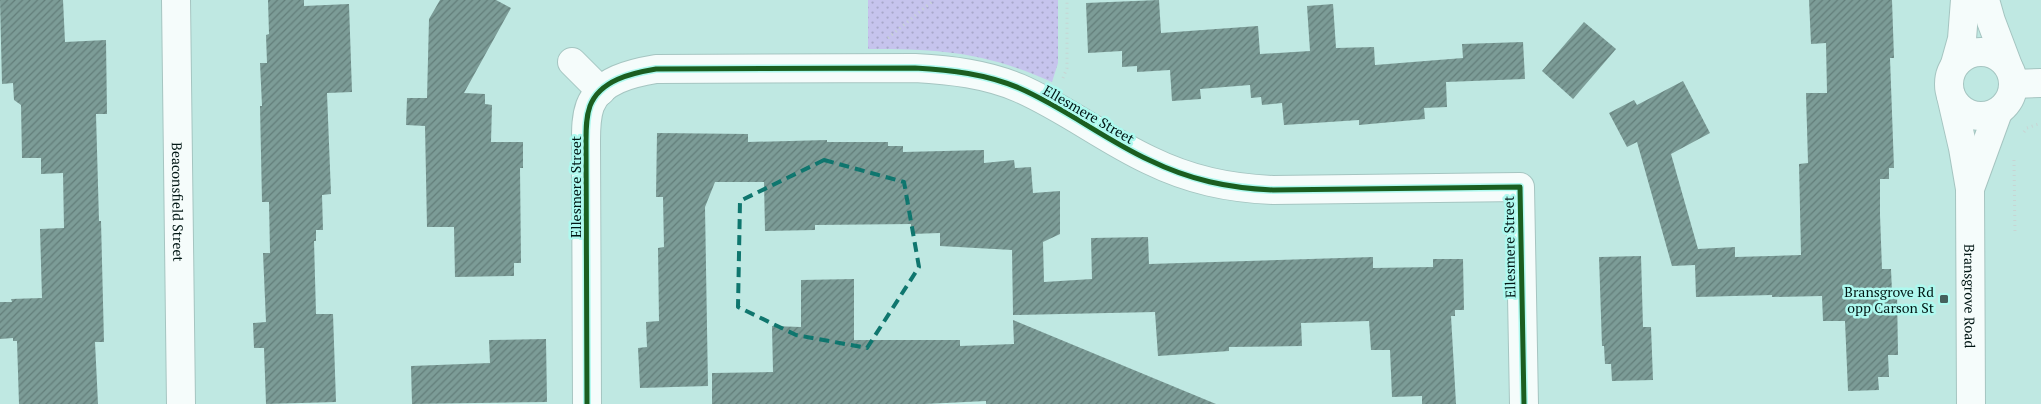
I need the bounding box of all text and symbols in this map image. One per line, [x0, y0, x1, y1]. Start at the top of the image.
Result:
street label: Ellesmere Street [1040, 80, 1139, 148]
street label: Ellesmere Street [566, 135, 585, 238]
street label: Beaconsfield Street [168, 142, 189, 263]
street label: Ellesmere Street [1499, 195, 1519, 298]
street label: Bransgrove Road [1961, 244, 1980, 348]
place label: Bransgrove Rd opp Carson St [1844, 282, 1935, 317]
marker: Bransgrove Rd opp Carson St [1938, 293, 1950, 305]

